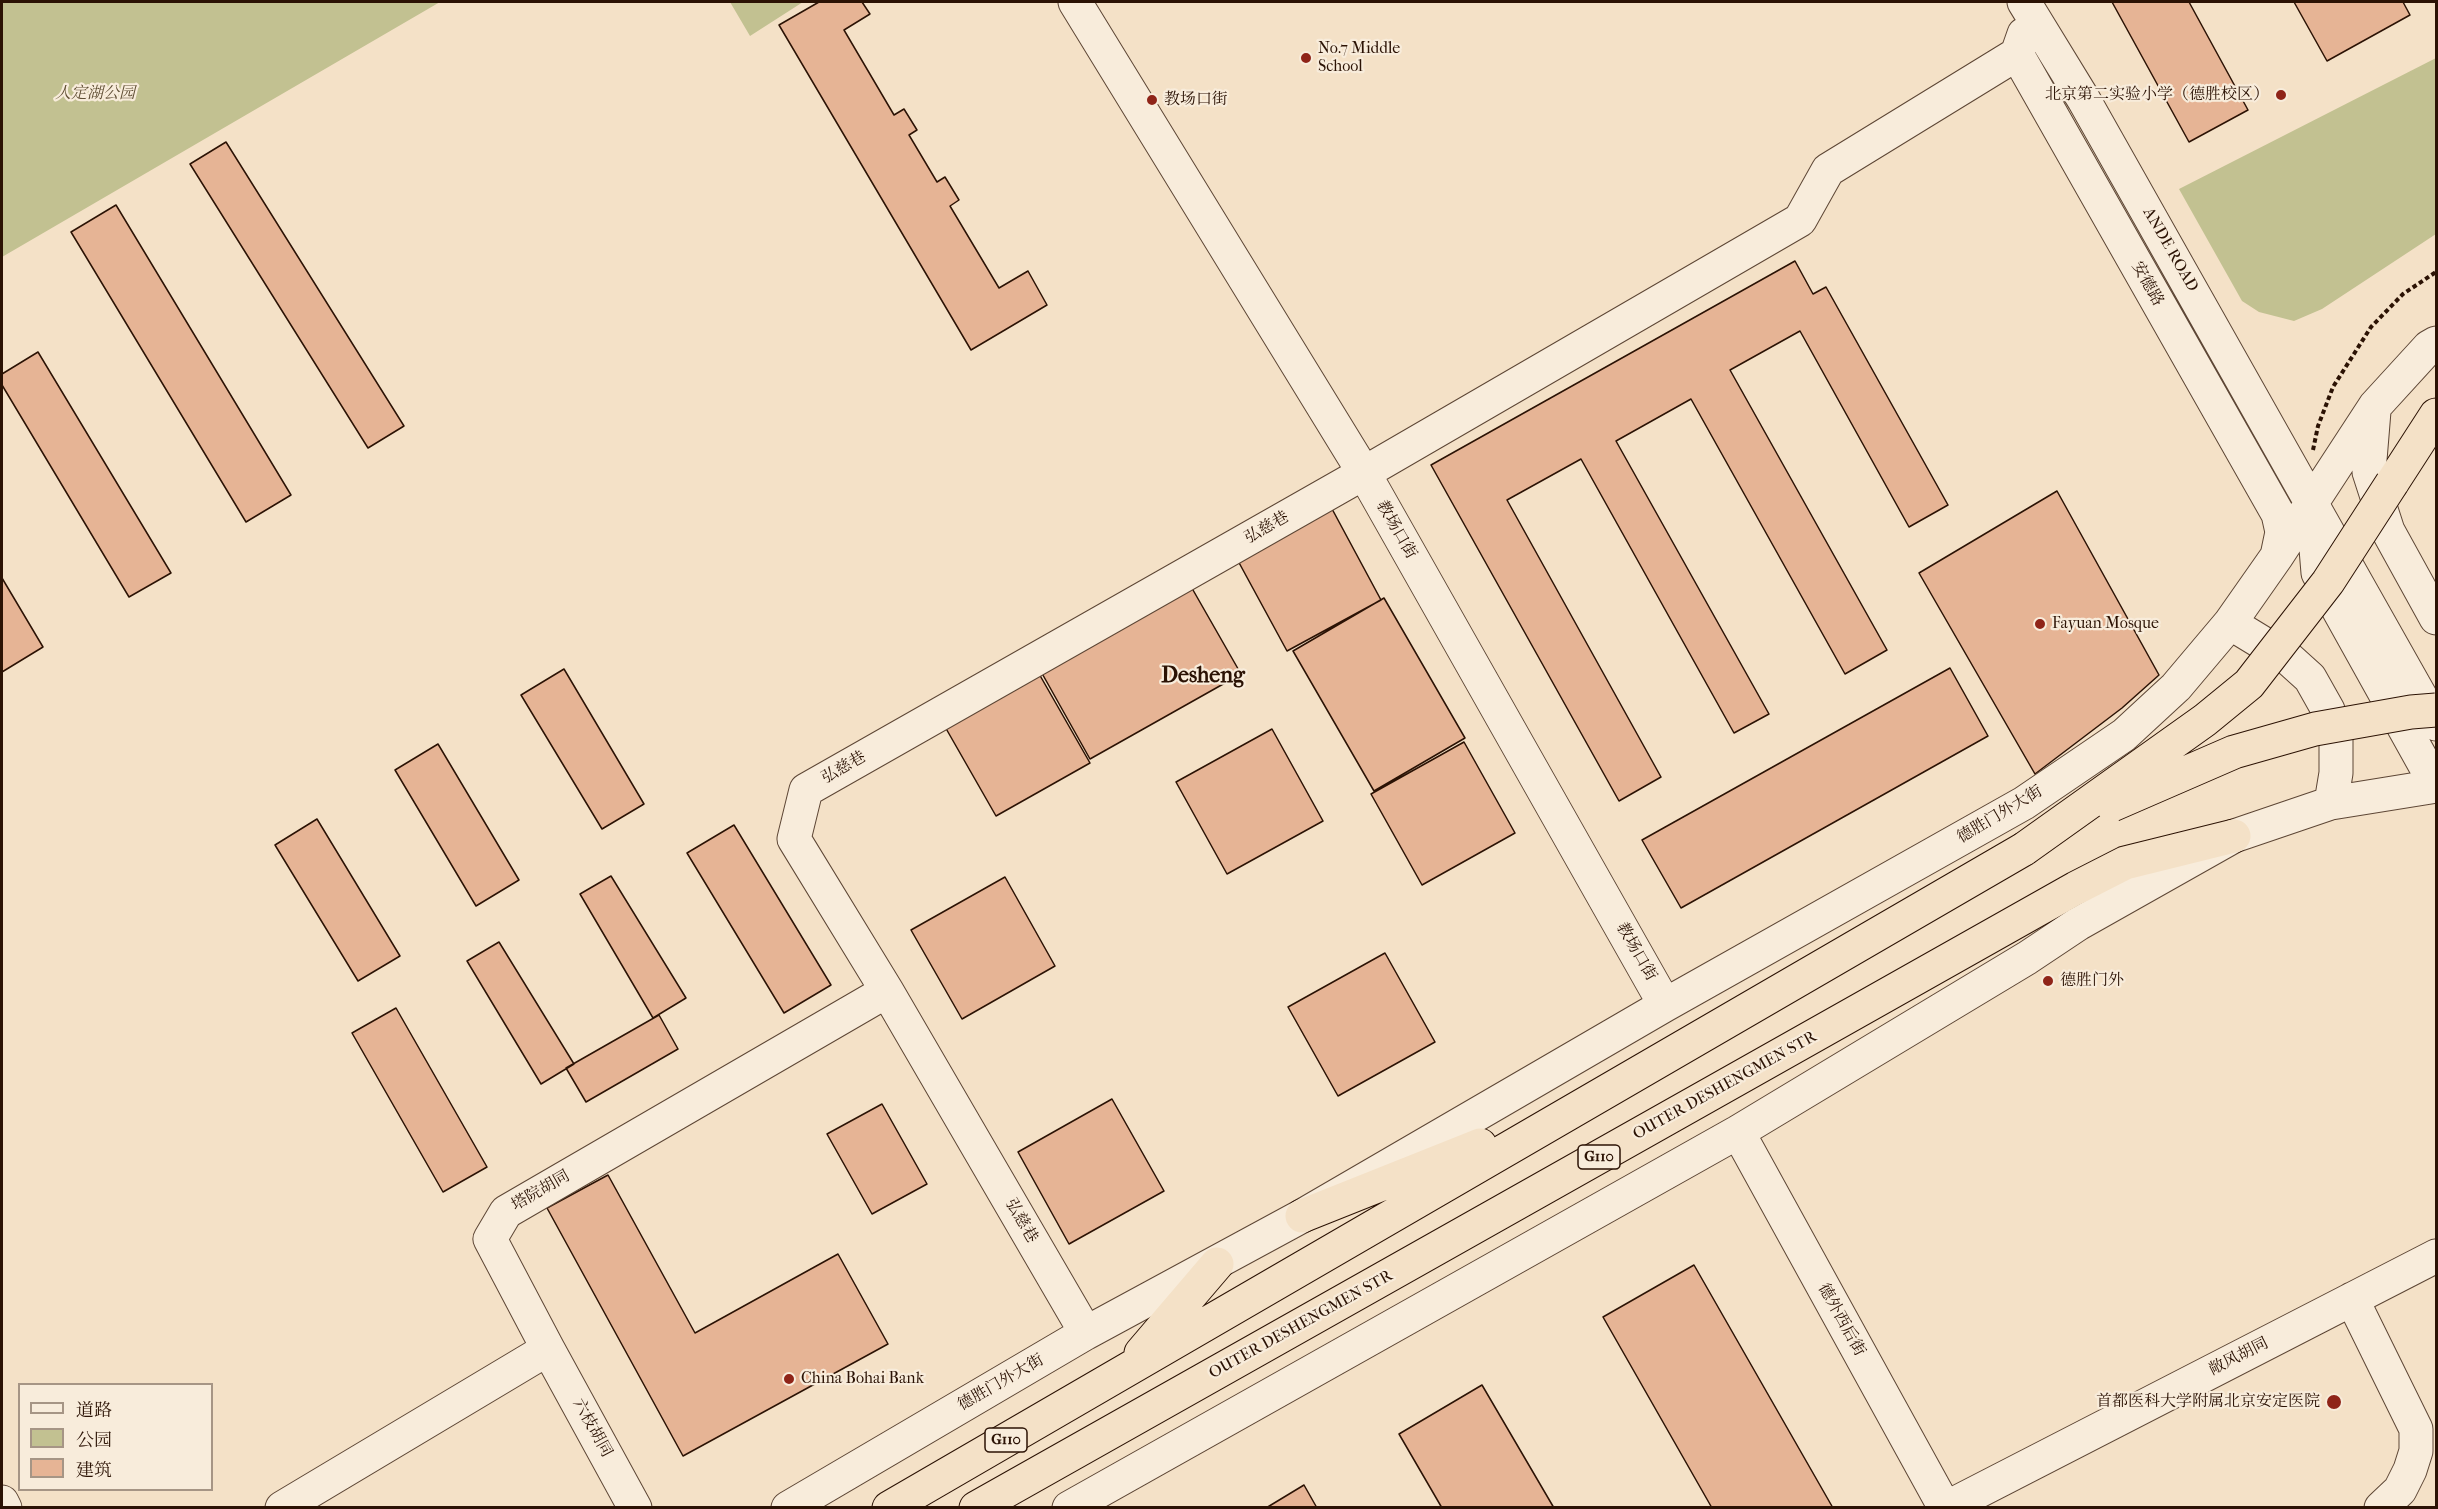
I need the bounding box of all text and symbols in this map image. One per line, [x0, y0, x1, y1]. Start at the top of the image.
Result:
place label: No.7 Middle School [1318, 39, 1400, 77]
marker: No.7 Middle School [1299, 51, 1313, 65]
park label: 人定湖公园 [55, 84, 135, 104]
place label: 北京第二实验小学（德胜校区） [2045, 85, 2269, 105]
marker: 北京第二实验小学（德胜校区） [2274, 88, 2288, 102]
place label: 教场口街 [1164, 90, 1228, 110]
marker: 教场口街 [1145, 93, 1159, 107]
street label: ANDE ROAD [2138, 205, 2202, 295]
street label: 安德路 [2127, 258, 2167, 310]
street label: 教场口街 [1372, 497, 1420, 563]
street label: 弘慈巷 [1241, 508, 1293, 548]
place label: Fayuan Mosque [2052, 614, 2159, 634]
marker: Fayuan Mosque [2033, 617, 2047, 631]
district label: Desheng [1161, 664, 1245, 690]
street label: 弘慈巷 [818, 748, 870, 788]
street label: 德胜门外大街 [1954, 782, 2046, 848]
street label: 教场口街 [1612, 919, 1660, 985]
place label: 德胜门外 [2060, 971, 2124, 991]
marker: 德胜门外 [2041, 974, 2055, 988]
street label: OUTER DESHENGMEN STR [1630, 1027, 1820, 1145]
road number: G110 [1578, 1145, 1620, 1169]
street label: 塔院胡同 [508, 1167, 574, 1215]
street label: 弘慈巷 [1001, 1195, 1041, 1247]
street label: OUTER DESHENGMEN STR [1206, 1266, 1396, 1384]
street label: 德外西后街 [1813, 1280, 1869, 1360]
street label: 敞风胡同 [2206, 1334, 2272, 1380]
street label: 德胜门外大街 [955, 1351, 1047, 1415]
place label: China Bohai Bank [801, 1369, 924, 1389]
marker: China Bohai Bank [782, 1372, 796, 1386]
legend [18, 1383, 213, 1491]
place label: 首都医科大学附属北京安定医院 [2096, 1392, 2320, 1412]
marker: 首都医科大学附属北京安定医院 [2325, 1393, 2343, 1411]
street label: 六枝胡同 [568, 1395, 616, 1461]
text: 道路 [76, 1400, 112, 1421]
road number: G110 [985, 1428, 1027, 1452]
text: 公园 [76, 1430, 112, 1451]
text: 建筑 [76, 1460, 112, 1481]

